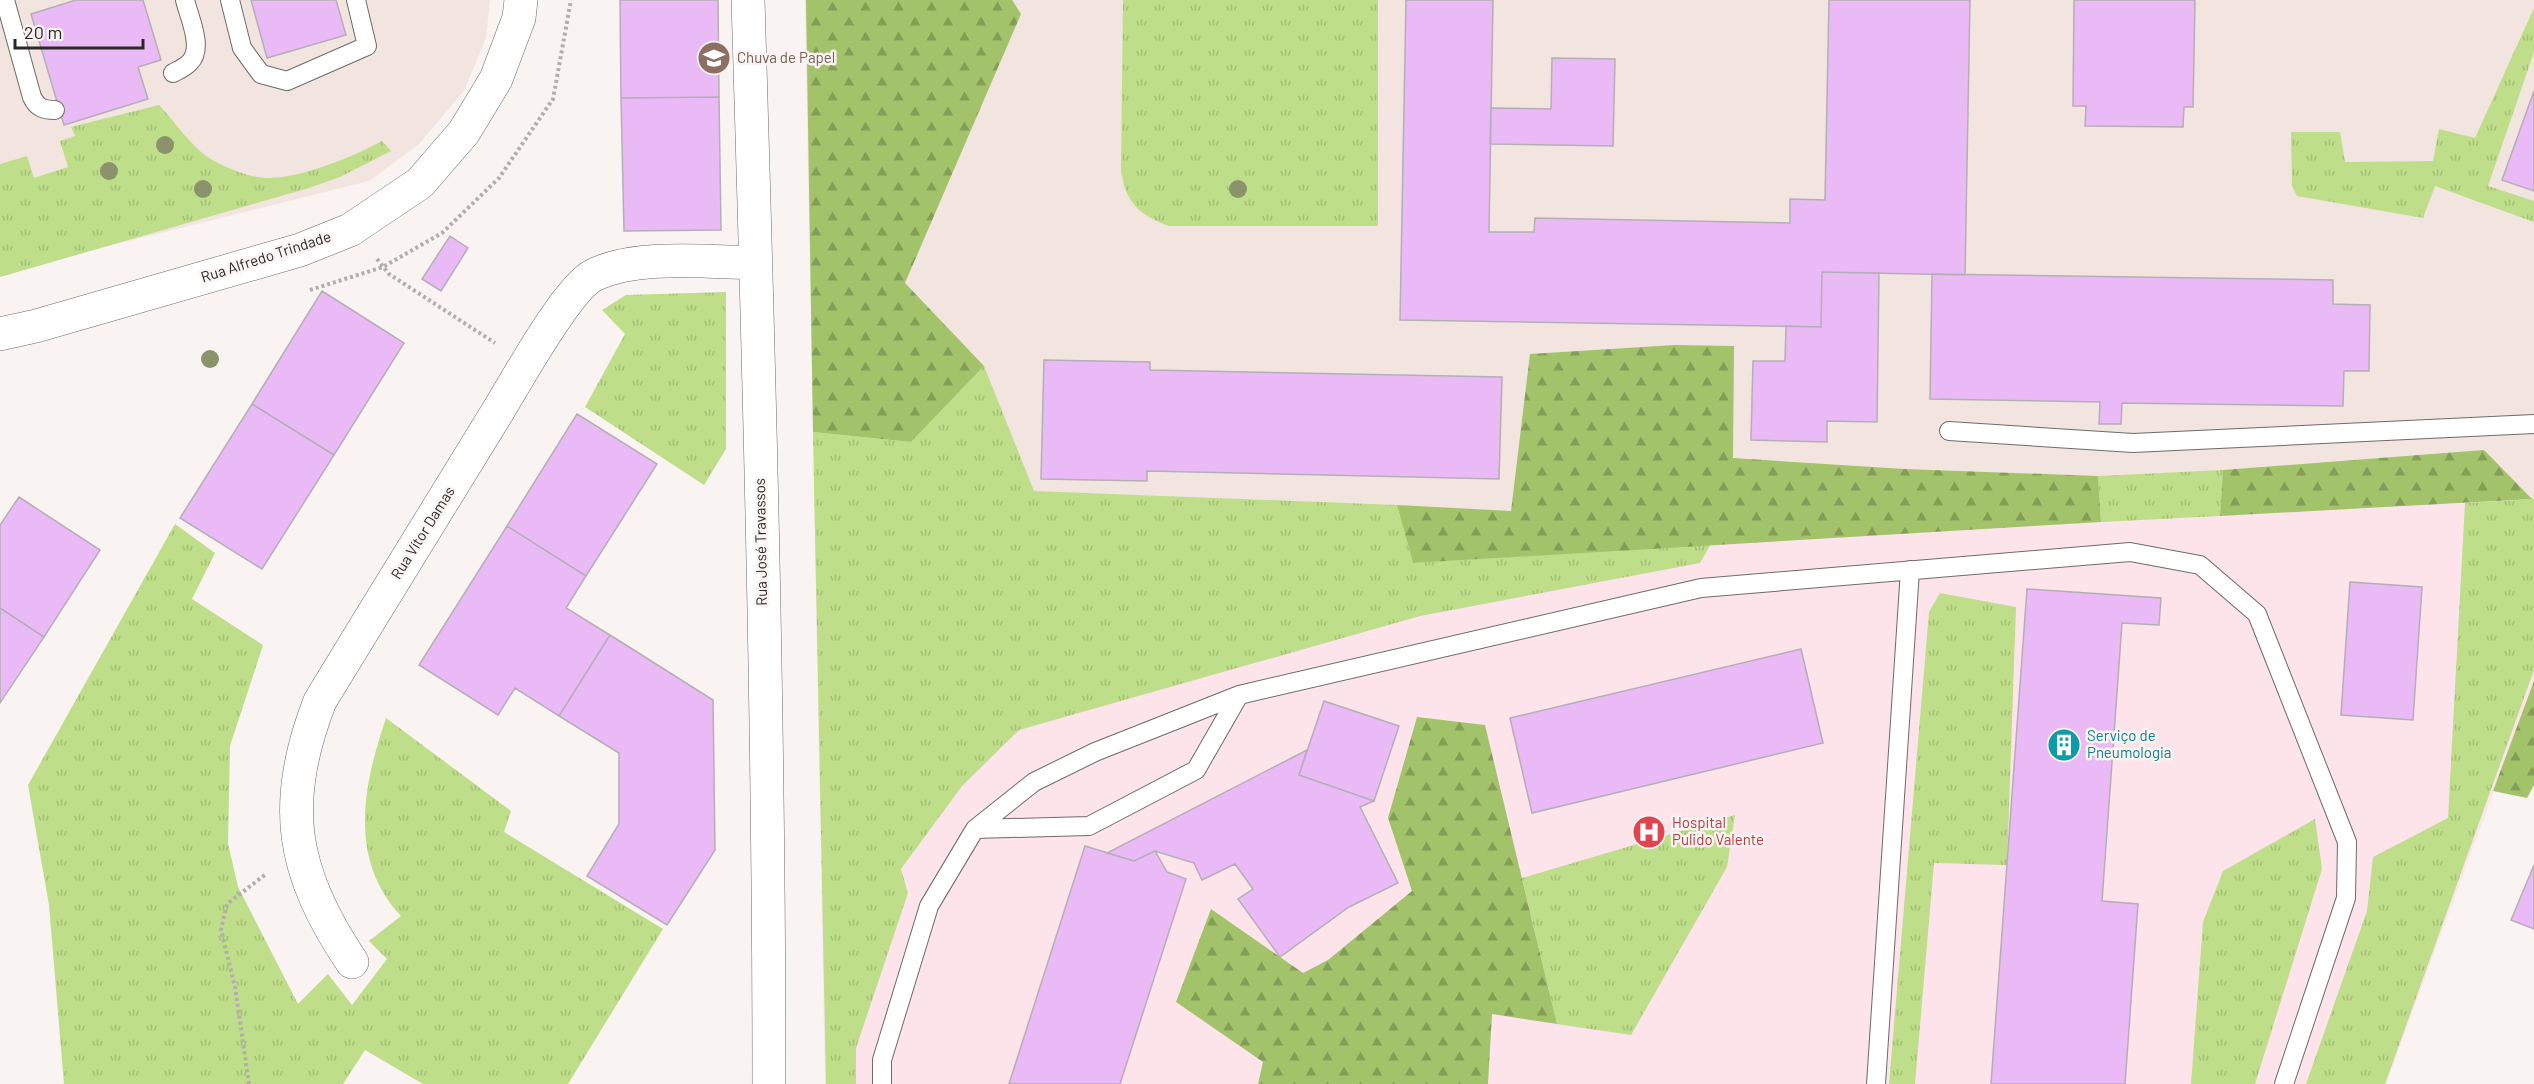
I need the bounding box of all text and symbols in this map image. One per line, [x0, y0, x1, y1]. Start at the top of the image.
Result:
scale bar [15, 12, 142, 50]
text: 20 m [24, 21, 62, 43]
school or university icon: Chuva de Papel [696, 40, 732, 76]
place label: Chuva de Papel [737, 48, 835, 66]
street label: Rua Alfredo Trindade [198, 227, 333, 286]
street label: Rua José Travassos [750, 478, 770, 606]
street label: Rua Vítor Damas [386, 483, 458, 582]
place label: Serviço de Pneumologia [2087, 726, 2172, 761]
building icon: Serviço de Pneumologia [2046, 727, 2082, 763]
place label: Hospital Pulido Valente [1672, 813, 1764, 848]
hospital icon: Hospital Pulido Valente [1631, 814, 1667, 850]

